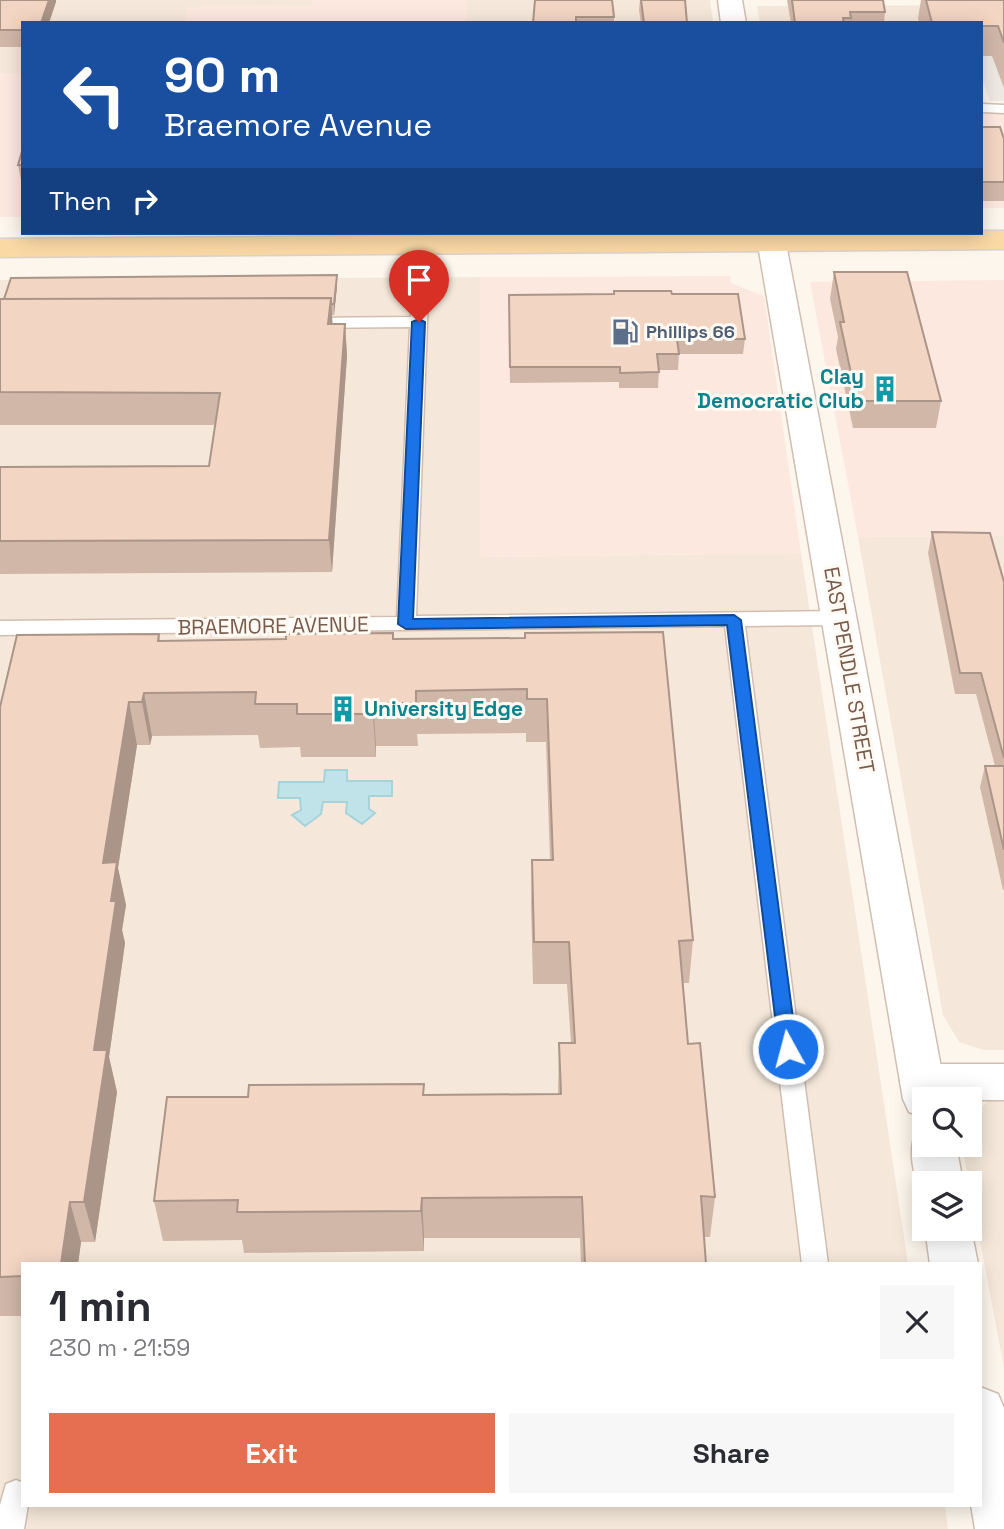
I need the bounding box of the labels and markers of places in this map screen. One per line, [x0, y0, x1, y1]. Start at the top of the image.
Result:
pin [389, 250, 449, 322]
fuel station icon: Phillips 66 [610, 317, 640, 347]
place label: Phillips 66 [646, 320, 735, 343]
place label: Clay Democratic Club [697, 363, 864, 414]
building icon: Clay Democratic Club [870, 374, 900, 404]
building icon: University Edge [328, 694, 358, 724]
place label: University Edge [364, 695, 523, 722]

